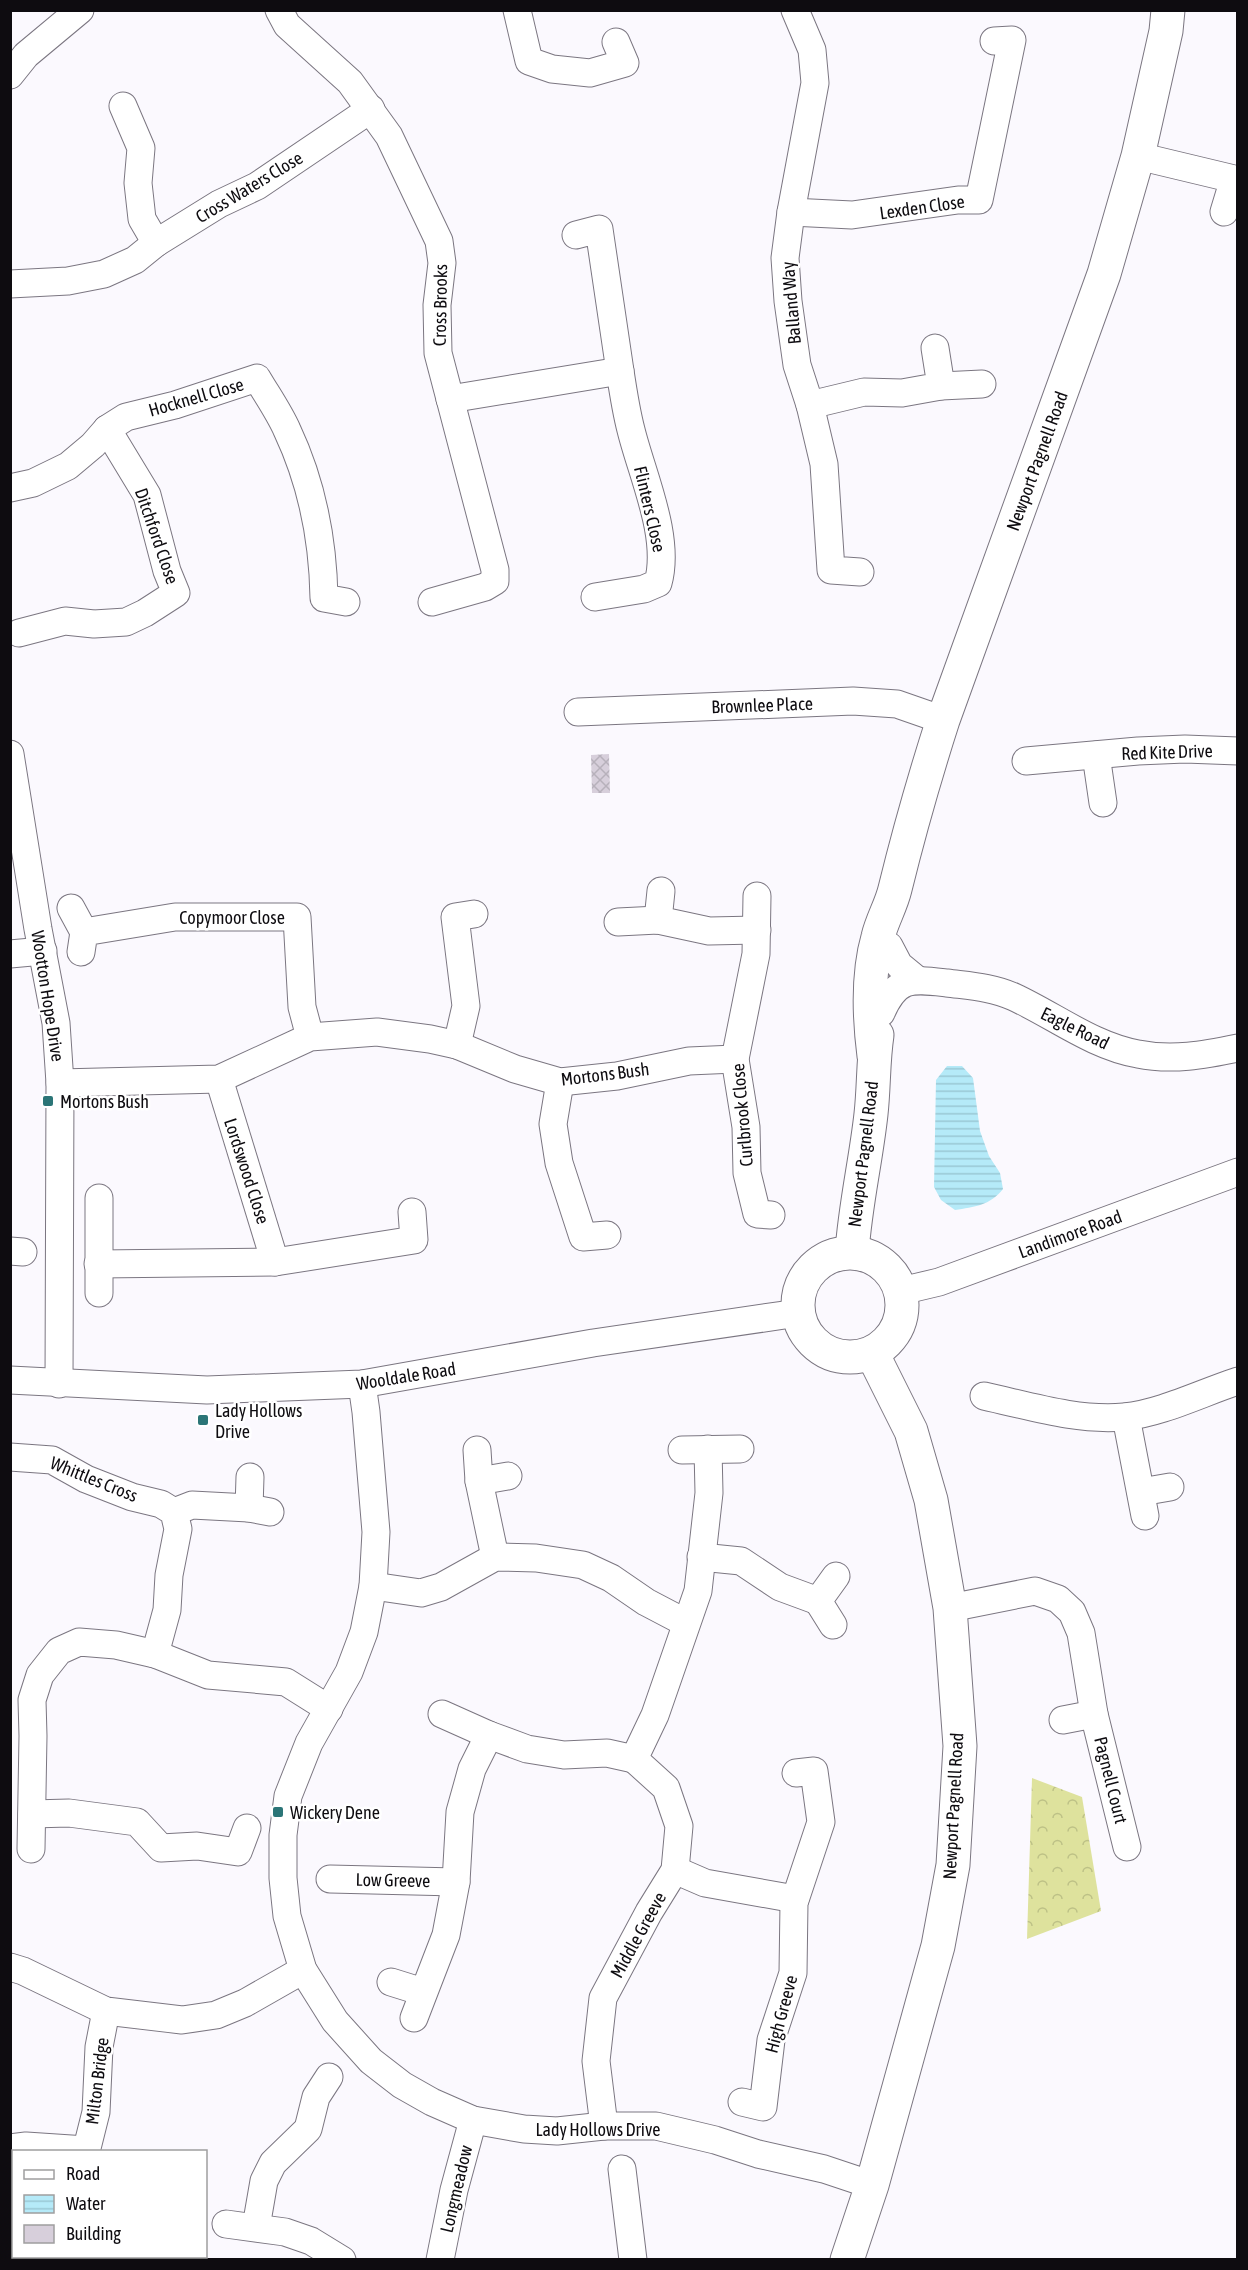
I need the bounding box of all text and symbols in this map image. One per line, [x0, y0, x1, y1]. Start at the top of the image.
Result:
street label: Cross Waters Close [192, 147, 306, 227]
street label: Lexden Close [878, 191, 966, 223]
street label: Balland Way [777, 261, 805, 345]
street label: Cross Brooks [429, 264, 451, 346]
street label: Hocknell Close [146, 373, 246, 421]
street label: Newport Pagnell Road [1002, 388, 1072, 534]
street label: Flinters Close [630, 464, 670, 554]
street label: Ditchford Close [131, 485, 183, 587]
street label: Brownlee Place [711, 693, 813, 717]
street label: Red Kite Drive [1121, 740, 1213, 764]
street label: Copymoor Close [179, 907, 285, 928]
street label: Wootton Hope Drive [27, 929, 69, 1063]
street label: Eagle Road [1037, 1002, 1113, 1054]
street label: Mortons Bush [560, 1058, 650, 1090]
street label: Curlbrook Close [727, 1062, 757, 1168]
street label: Newport Pagnell Road [844, 1080, 882, 1228]
place label: Mortons Bush [60, 1091, 149, 1112]
marker: Mortons Bush [41, 1094, 55, 1108]
street label: Lordswood Close [220, 1116, 274, 1226]
street label: Landimore Road [1015, 1206, 1125, 1262]
street label: Wooldale Road [355, 1358, 457, 1394]
place label: Lady Hollows Drive [215, 1400, 302, 1442]
marker: Lady Hollows Drive [196, 1413, 210, 1427]
street label: Whittles Cross [47, 1452, 141, 1506]
street label: Newport Pagnell Road [939, 1732, 967, 1880]
street label: Pagnell Court [1090, 1734, 1132, 1826]
place label: Wickery Dene [290, 1802, 380, 1823]
marker: Wickery Dene [271, 1805, 285, 1819]
street label: Low Greeve [355, 1869, 431, 1891]
street label: Middle Greeve [606, 1888, 670, 1982]
street label: High Greeve [761, 1973, 801, 2055]
street label: Milton Bridge [81, 2036, 113, 2126]
street label: Lady Hollows Drive [536, 2119, 660, 2140]
street label: Longmeadow [436, 2143, 476, 2235]
legend [12, 2150, 207, 2258]
text: Road [66, 2163, 100, 2184]
text: Water [66, 2193, 106, 2214]
text: Building [66, 2223, 121, 2244]

